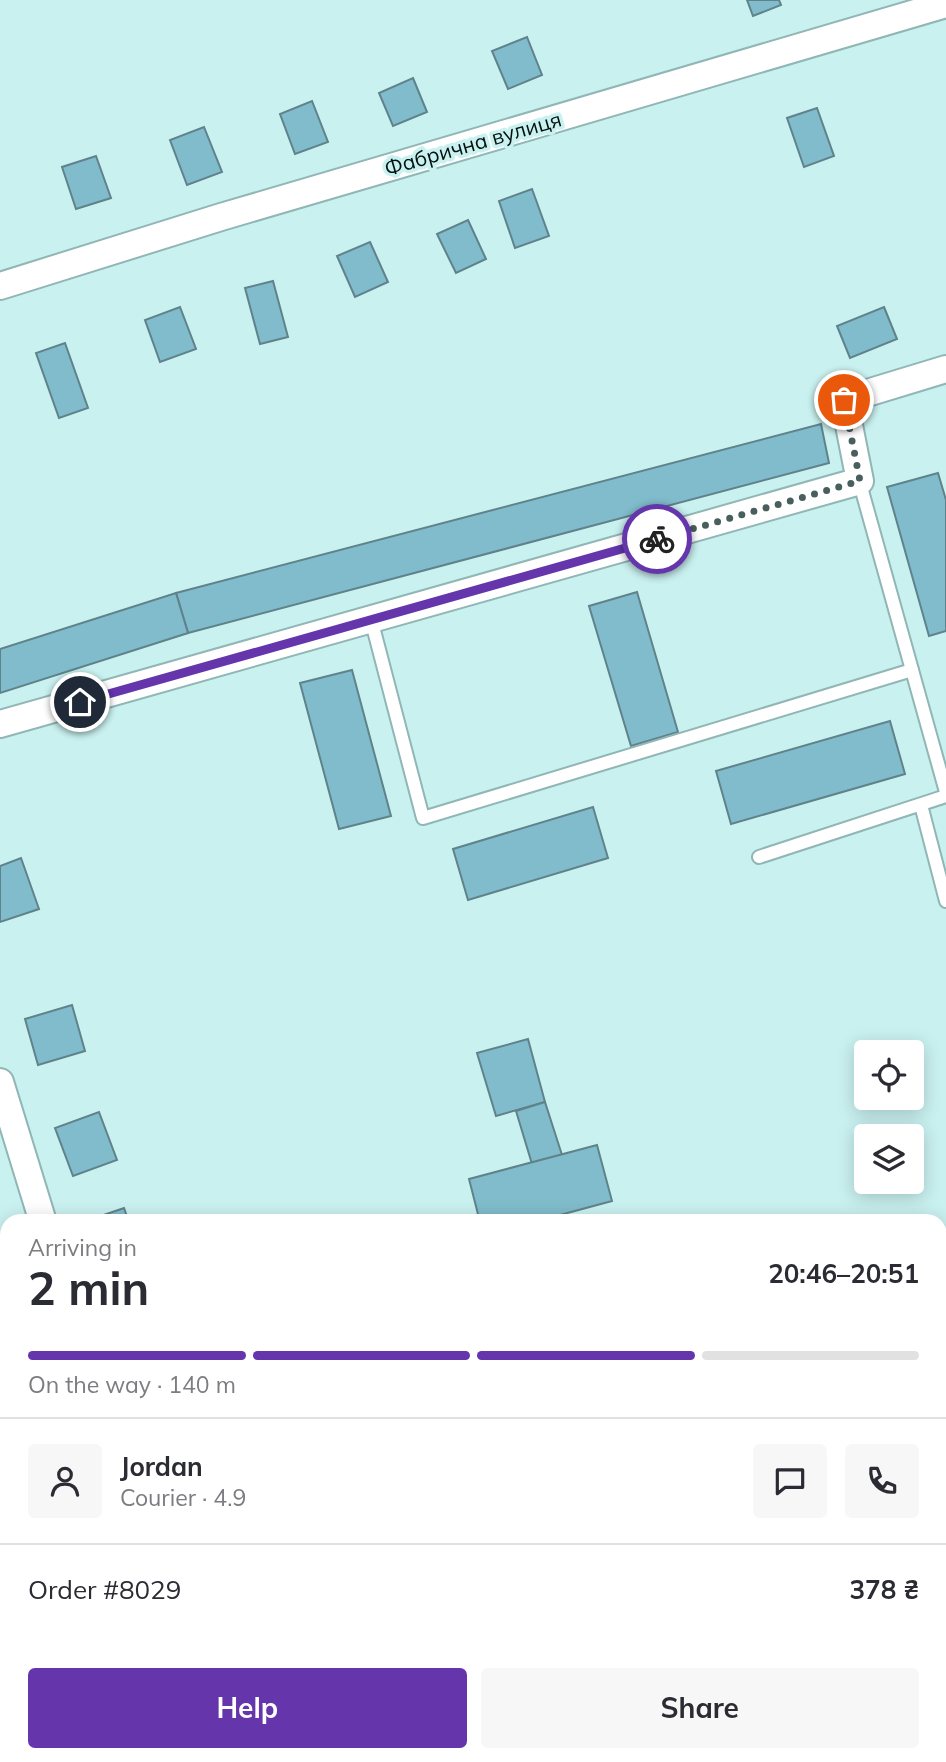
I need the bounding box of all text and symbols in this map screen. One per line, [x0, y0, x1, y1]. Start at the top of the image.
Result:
street label: Фабрична вулиця [381, 105, 564, 181]
pin [814, 370, 874, 430]
icon: bag [825, 381, 863, 419]
courier [622, 504, 692, 574]
icon: bike [638, 520, 676, 558]
pin [50, 672, 110, 732]
icon: home [61, 683, 99, 721]
map controls [854, 1040, 924, 1194]
button: locate [854, 1040, 924, 1110]
button: layers [854, 1124, 924, 1194]
text: Arriving in [28, 1233, 137, 1262]
text: 20:46–20:51 [768, 1257, 919, 1290]
text: 2 min [28, 1259, 149, 1317]
text: On the way · 140 m [28, 1370, 236, 1399]
button: person [28, 1444, 102, 1518]
button: chat [753, 1444, 827, 1518]
button: phone [845, 1444, 919, 1518]
text: Jordan [120, 1450, 203, 1483]
text: Courier · 4.9 [120, 1483, 246, 1512]
text: Order #8029 [28, 1573, 181, 1606]
text: 378 ₴ [849, 1573, 919, 1606]
button: Help [28, 1668, 467, 1748]
button: Share [481, 1668, 919, 1748]

